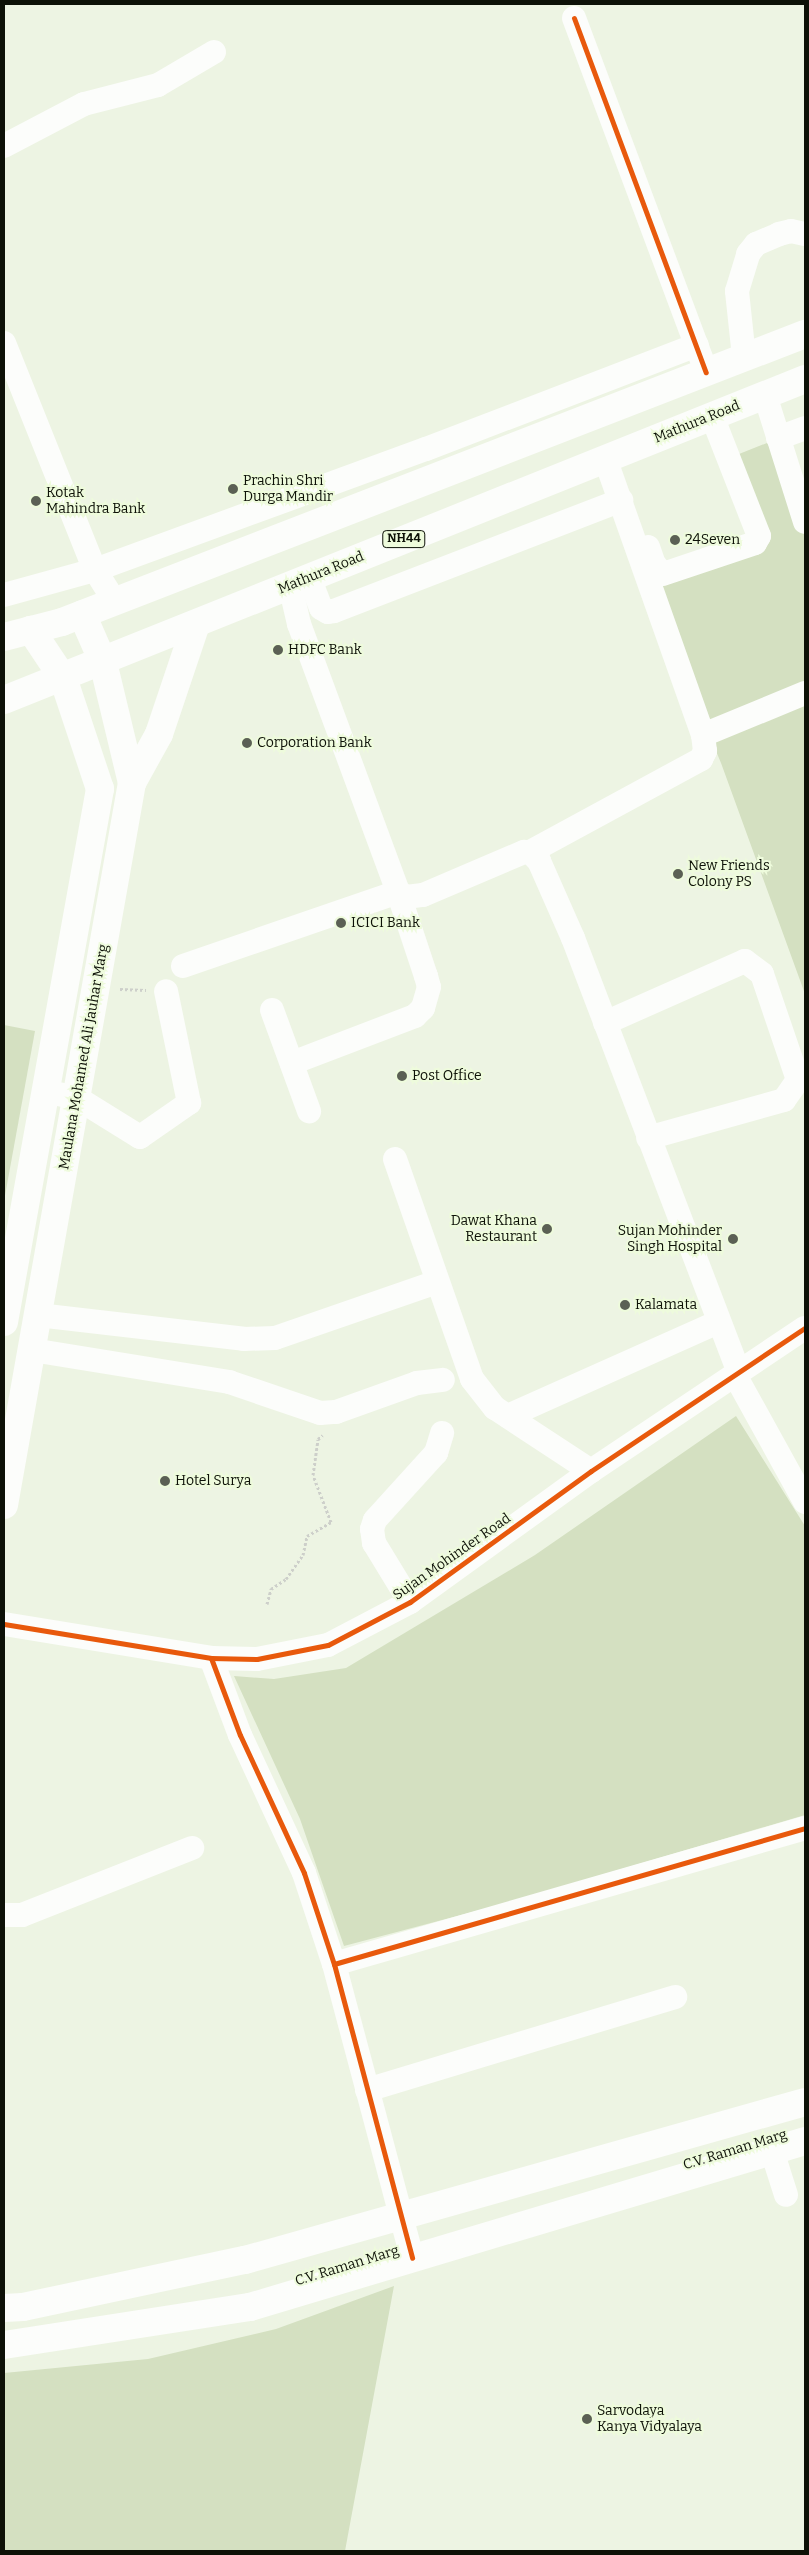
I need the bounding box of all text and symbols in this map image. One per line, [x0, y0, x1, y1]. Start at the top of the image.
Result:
street label: Mathura Road [652, 397, 742, 447]
place label: Prachin Shri Durga Mandir [243, 473, 333, 506]
marker: Prachin Shri Durga Mandir [227, 483, 239, 495]
place label: Kotak Mahindra Bank [46, 485, 145, 518]
marker: Kotak Mahindra Bank [30, 495, 42, 507]
road number: NH44 [382, 530, 426, 548]
place label: 24Seven [685, 532, 740, 548]
marker: 24Seven [669, 534, 681, 546]
street label: Mathura Road [276, 548, 366, 598]
place label: HDFC Bank [288, 642, 362, 658]
marker: HDFC Bank [272, 644, 284, 656]
place label: Corporation Bank [257, 735, 372, 751]
marker: Corporation Bank [241, 737, 253, 749]
place label: New Friends Colony PS [688, 858, 770, 890]
marker: New Friends Colony PS [672, 868, 684, 880]
place label: ICICI Bank [351, 915, 420, 931]
marker: ICICI Bank [335, 917, 347, 929]
street label: Maulana Mohamed Ali Jauhar Marg [56, 943, 112, 1171]
place label: Post Office [412, 1068, 482, 1084]
marker: Post Office [396, 1070, 408, 1082]
place label: Dawat Khana Restaurant [451, 1213, 537, 1246]
marker: Dawat Khana Restaurant [541, 1223, 553, 1235]
place label: Sujan Mohinder Singh Hospital [618, 1223, 722, 1256]
marker: Sujan Mohinder Singh Hospital [726, 1232, 740, 1246]
place label: Kalamata [635, 1297, 697, 1313]
marker: Kalamata [619, 1299, 631, 1311]
place label: Hotel Surya [175, 1473, 251, 1489]
marker: Hotel Surya [159, 1475, 171, 1487]
street label: Sujan Mohinder Road [390, 1510, 514, 1604]
street label: C.V. Raman Marg [681, 2126, 789, 2174]
street label: C.V. Raman Marg [293, 2242, 401, 2290]
place label: Sarvodaya Kanya Vidyalaya [597, 2403, 702, 2436]
marker: Sarvodaya Kanya Vidyalaya [581, 2413, 593, 2425]

